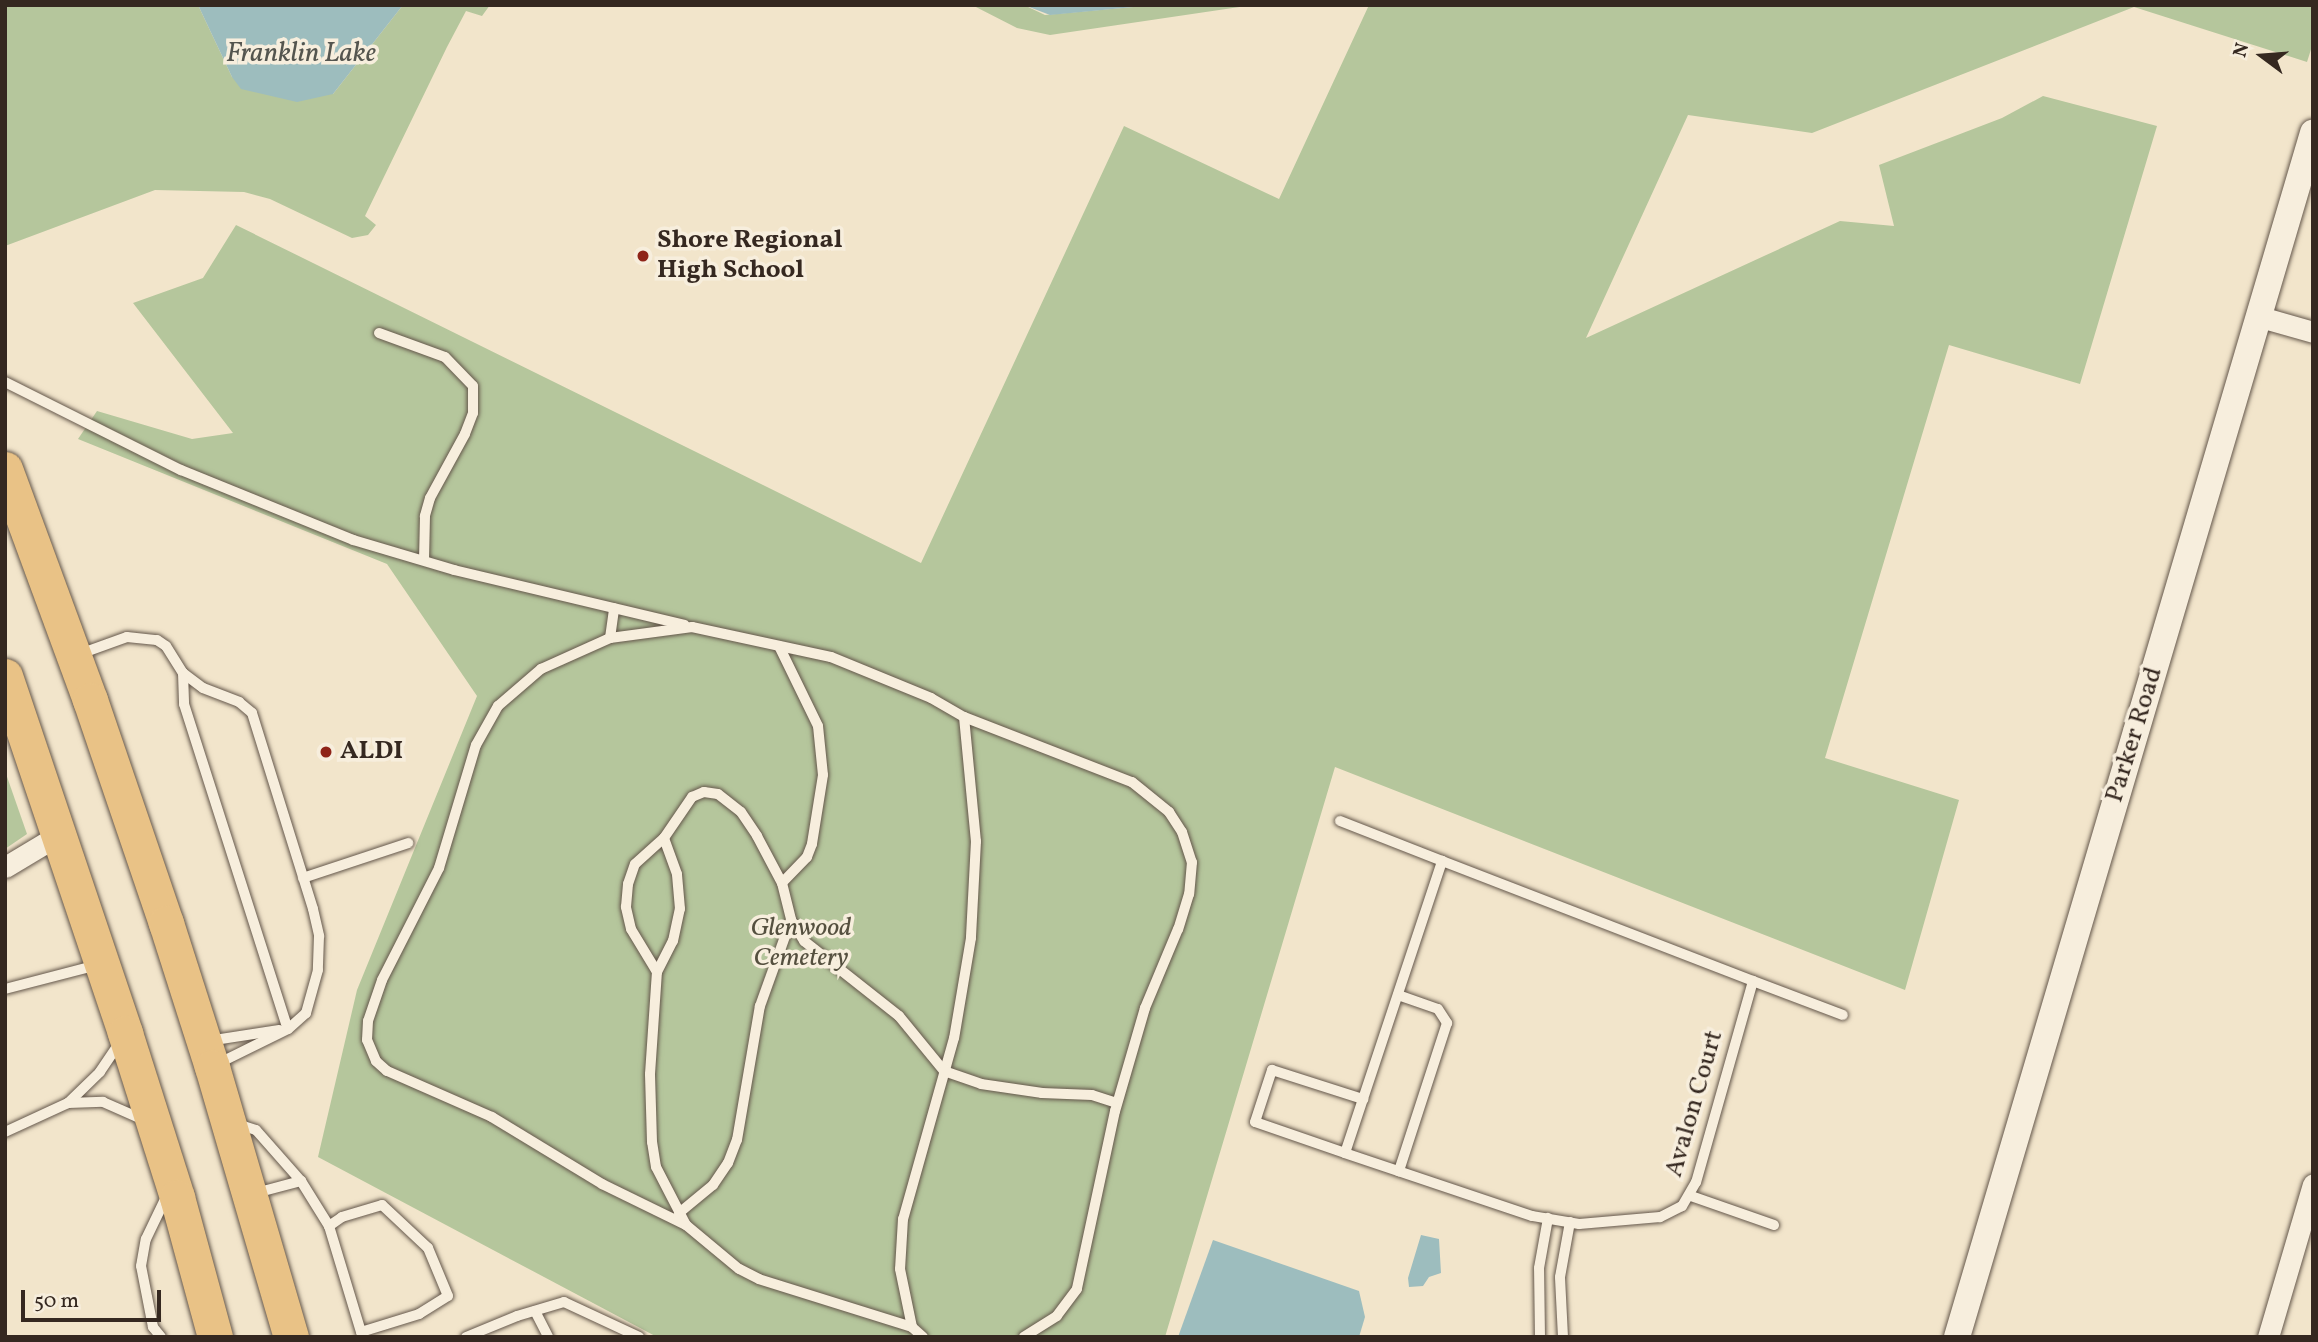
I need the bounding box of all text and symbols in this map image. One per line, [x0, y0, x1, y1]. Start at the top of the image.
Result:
north arrow [2227, 21, 2297, 91]
water label: Franklin Lake [226, 37, 376, 71]
text: N [2227, 40, 2256, 60]
place label: Shore Regional High School [657, 225, 843, 286]
marker: Shore Regional High School [635, 248, 651, 264]
street label: Parker Road [2100, 664, 2170, 806]
place label: ALDI [340, 736, 403, 768]
marker: ALDI [318, 744, 334, 760]
park label: Glenwood Cemetery [750, 913, 852, 974]
street label: Avalon Court [1659, 1027, 1731, 1181]
scale bar [24, 1276, 164, 1320]
text: 50 m [34, 1287, 79, 1316]

